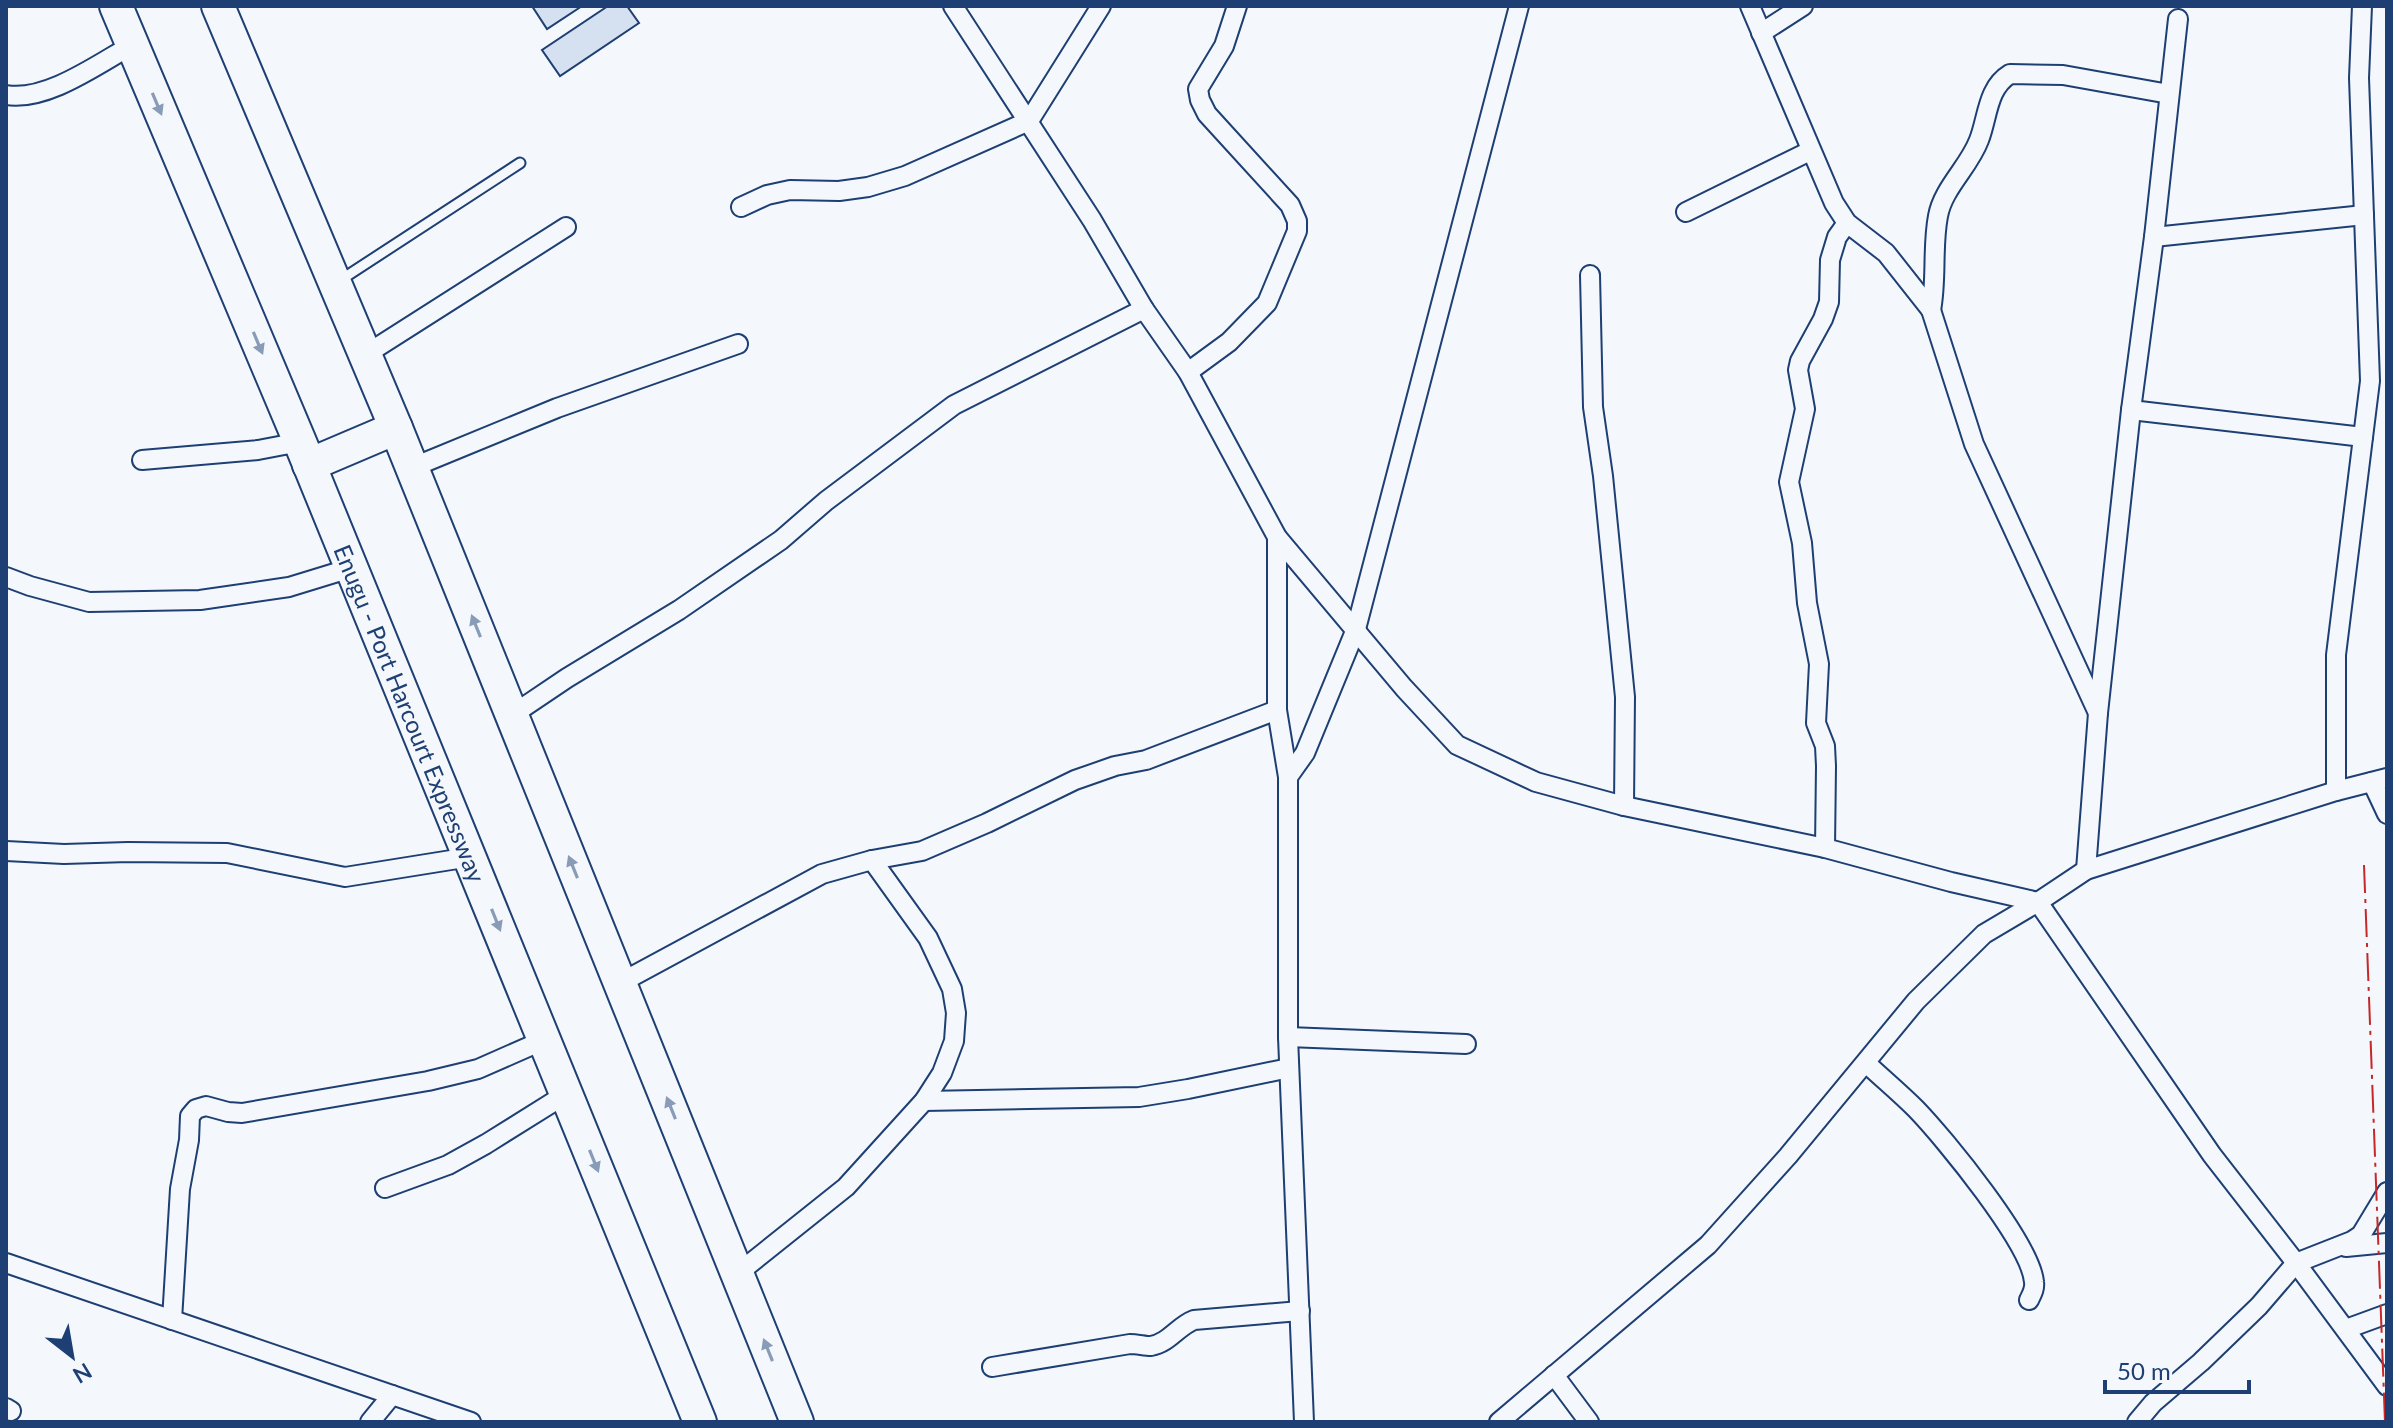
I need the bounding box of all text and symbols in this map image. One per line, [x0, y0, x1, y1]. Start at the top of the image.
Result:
one-way arrow [151, 92, 164, 116]
one-way arrow [252, 331, 265, 355]
street label: Enugu - Port Harcourt Expressway [329, 540, 493, 887]
one-way arrow [469, 614, 482, 638]
one-way arrow [567, 855, 580, 879]
one-way arrow [489, 908, 502, 932]
one-way arrow [664, 1096, 677, 1120]
one-way arrow [588, 1149, 601, 1173]
north arrow [32, 1316, 112, 1396]
one-way arrow [761, 1338, 774, 1362]
scale bar [2105, 1344, 2249, 1394]
text: 50 m [2117, 1356, 2171, 1385]
text: N [68, 1358, 97, 1390]

